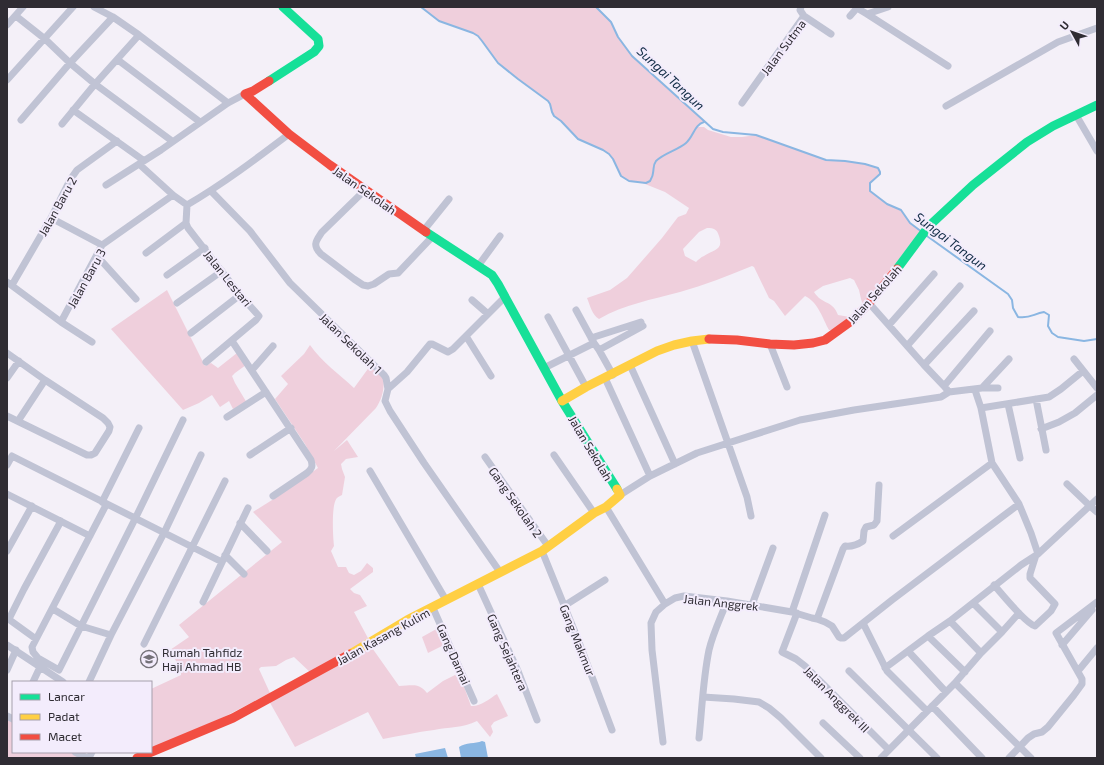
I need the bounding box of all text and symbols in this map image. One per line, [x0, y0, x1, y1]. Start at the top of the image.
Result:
north arrow [1052, 12, 1092, 52]
street label: Jalan Sutma [758, 17, 808, 77]
text: U [1057, 18, 1071, 32]
water label: Sungai Tangun [634, 43, 708, 113]
street label: Jalan Sekolah [331, 163, 399, 217]
street label: Jalan Baru 2 [35, 174, 79, 238]
water label: Sungai Tangun [912, 209, 990, 273]
street label: Jalan Baru 3 [64, 246, 108, 310]
street label: Jalan Lestari [201, 247, 255, 309]
street label: Jalan Sekolah [844, 262, 904, 326]
street label: Jalan Sekolah 1 [317, 310, 385, 376]
street label: Jalan Sekolah [566, 413, 616, 483]
street label: Gang Sekolah 2 [486, 464, 546, 540]
street label: Jalan Anggrek [683, 591, 759, 613]
street label: Gang Makmur [557, 602, 599, 678]
street label: Jalan Kasang Kulim [334, 605, 432, 667]
street label: Gang Sejahtera [484, 611, 531, 693]
street label: Gang Damai [434, 621, 474, 687]
place label: Rumah Tahfidz Haji Ahmad HB [162, 645, 242, 674]
school or university icon: Rumah Tahfidz Haji Ahmad HB [139, 649, 159, 669]
street label: Jalan Anggrek III [801, 663, 873, 735]
legend [12, 681, 152, 753]
text: Lancar [48, 689, 85, 703]
text: Padat [48, 709, 80, 723]
text: Macet [48, 729, 82, 743]

